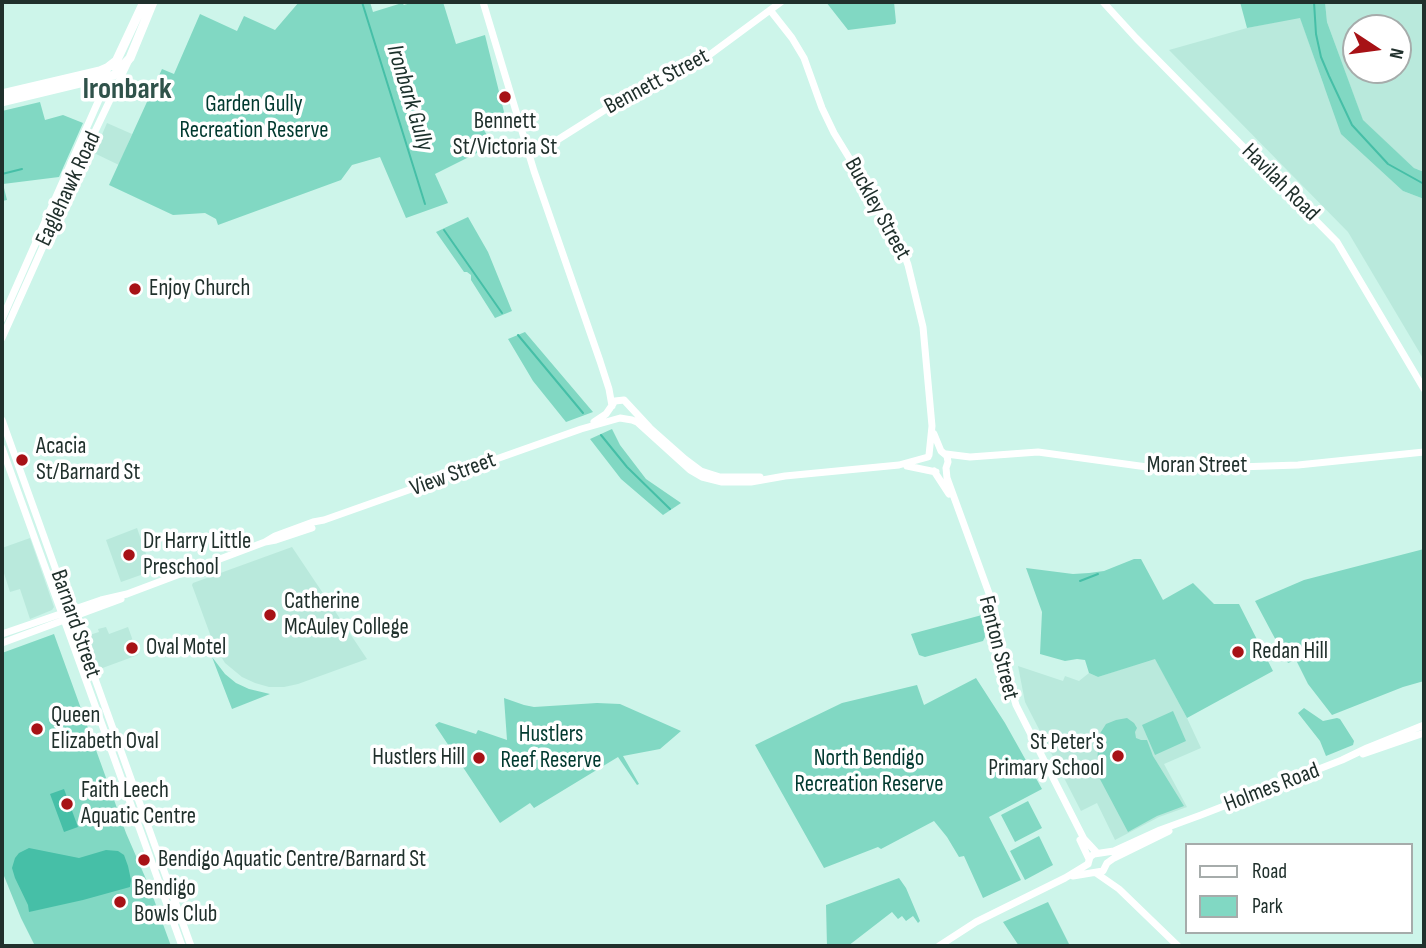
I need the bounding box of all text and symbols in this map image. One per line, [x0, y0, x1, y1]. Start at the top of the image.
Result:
north arrow [1342, 14, 1412, 84]
water label: Ironbark Gully [379, 42, 439, 154]
street label: Bennett Street [600, 43, 714, 121]
text: N [1384, 46, 1408, 61]
district label: Ironbark [82, 72, 172, 108]
marker: Bennett St/Victoria St [497, 89, 513, 105]
park label: Garden Gully Recreation Reserve [179, 91, 329, 145]
place label: Bennett St/Victoria St [453, 108, 557, 162]
street label: Eaglehawk Road [31, 127, 107, 251]
street label: Havilah Road [1235, 138, 1325, 228]
street label: Buckley Street [838, 153, 916, 265]
place label: Enjoy Church [149, 275, 250, 303]
marker: Enjoy Church [127, 281, 143, 297]
place label: Acacia St/Barnard St [36, 433, 140, 487]
street label: View Street [407, 447, 499, 503]
marker: Acacia St/Barnard St [14, 452, 30, 468]
street label: Moran Street [1147, 452, 1247, 480]
place label: Dr Harry Little Preschool [143, 528, 251, 582]
marker: Dr Harry Little Preschool [121, 547, 137, 563]
street label: Barnard Street [44, 566, 106, 682]
place label: Catherine McAuley College [284, 588, 409, 642]
street label: Fenton Street [972, 593, 1024, 703]
marker: Catherine McAuley College [262, 607, 278, 623]
place label: Oval Motel [146, 634, 226, 662]
place label: Redan Hill [1252, 638, 1328, 666]
marker: Oval Motel [124, 640, 140, 656]
marker: Redan Hill [1230, 644, 1246, 660]
place label: Queen Elizabeth Oval [51, 702, 159, 756]
marker: Queen Elizabeth Oval [29, 721, 45, 737]
park label: Hustlers Reef Reserve [501, 721, 601, 775]
place label: St Peter's Primary School [988, 729, 1104, 783]
place label: Hustlers Hill [372, 744, 465, 772]
park label: North Bendigo Recreation Reserve [794, 745, 944, 799]
marker: St Peter's Primary School [1110, 748, 1126, 764]
marker: Hustlers Hill [471, 750, 487, 766]
street label: Holmes Road [1220, 757, 1324, 819]
place label: Faith Leech Aquatic Centre [81, 777, 196, 831]
marker: Faith Leech Aquatic Centre [59, 796, 75, 812]
legend [1184, 843, 1412, 934]
place label: Bendigo Aquatic Centre/Barnard St [158, 846, 426, 874]
marker: Bendigo Aquatic Centre/Barnard St [136, 852, 152, 868]
text: Road [1252, 859, 1287, 884]
place label: Bendigo Bowls Club [134, 875, 217, 929]
marker: Bendigo Bowls Club [112, 894, 128, 910]
text: Park [1252, 894, 1283, 919]

